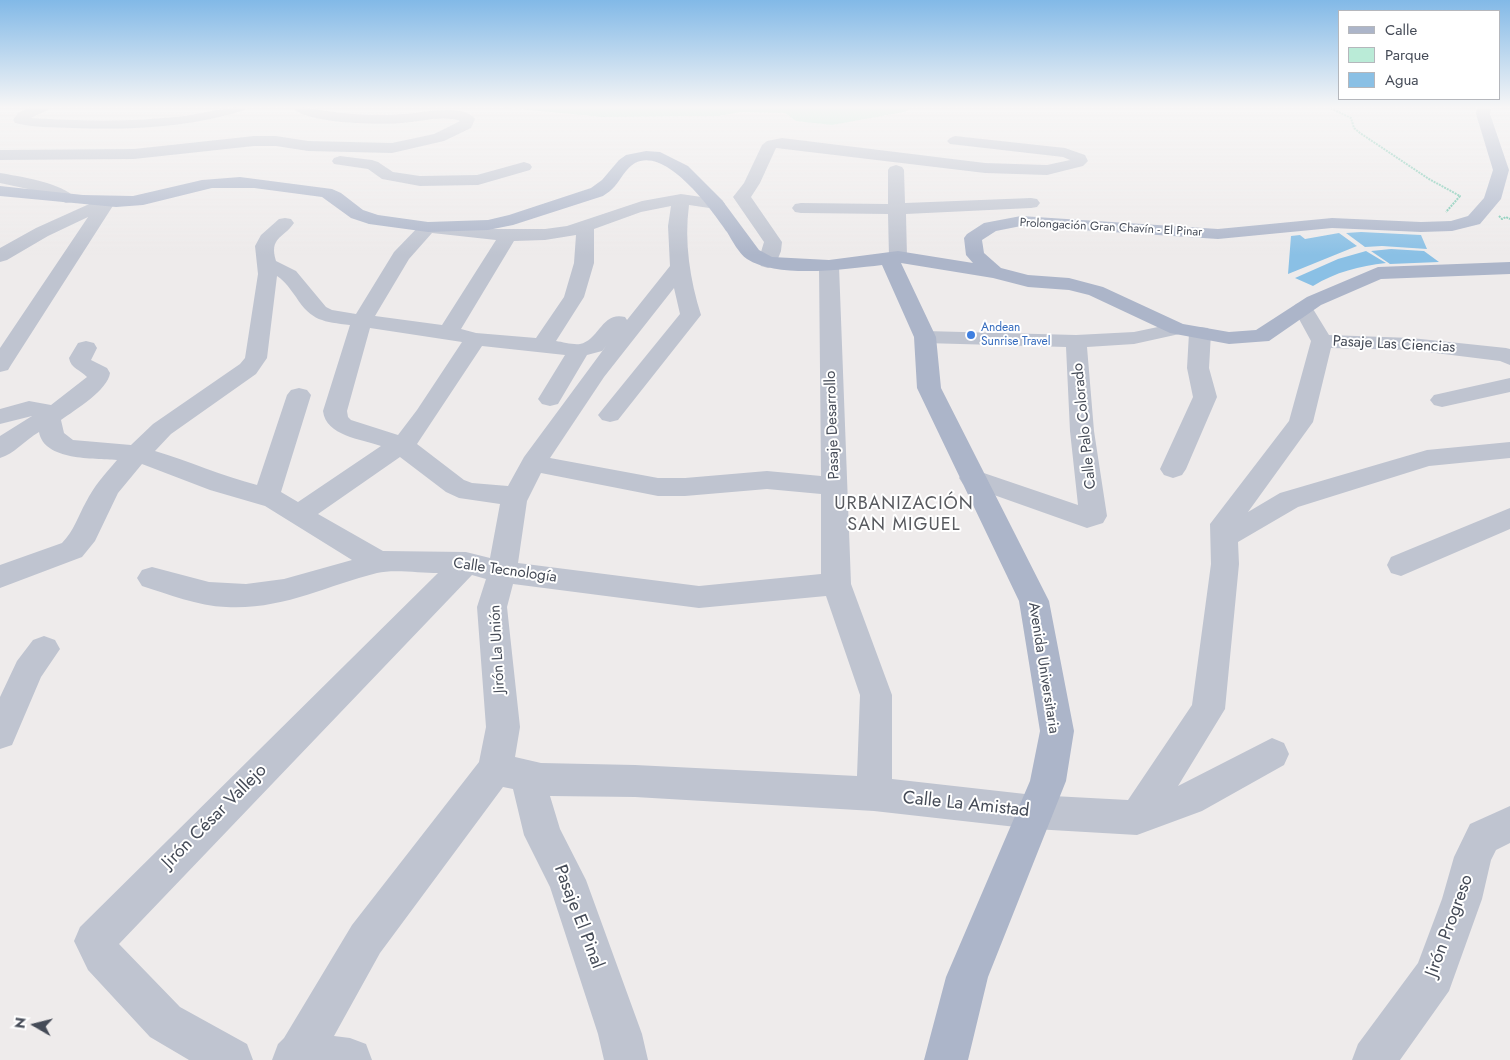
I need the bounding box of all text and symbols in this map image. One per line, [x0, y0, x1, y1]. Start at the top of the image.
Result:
legend [1338, 10, 1500, 100]
text: Calle [1385, 19, 1417, 41]
text: Parque [1385, 44, 1429, 66]
text: Agua [1385, 69, 1419, 91]
street label: Prolongación Gran Chavín - El Pinar [1019, 216, 1203, 240]
place label: Andean Sunrise Travel [981, 321, 1051, 349]
marker: Andean Sunrise Travel [965, 329, 977, 341]
street label: Pasaje Las Ciencias [1332, 333, 1456, 357]
street label: Calle Palo Colorado [1069, 362, 1101, 490]
street label: Pasaje Desarrollo [822, 370, 844, 480]
district label: URBANIZACIÓN SAN MIGUEL [833, 494, 975, 536]
street label: Calle Tecnología [452, 555, 558, 587]
street label: Avenida Universitaria [1024, 601, 1062, 735]
street label: Jirón La Unión [487, 604, 509, 694]
street label: Jirón César Vallejo [158, 760, 272, 874]
street label: Calle La Amistad [902, 788, 1030, 822]
street label: Pasaje El Pinal [548, 862, 608, 972]
street label: Jirón Progreso [1421, 872, 1479, 980]
north arrow [10, 1000, 60, 1050]
text: N [9, 1016, 31, 1030]

